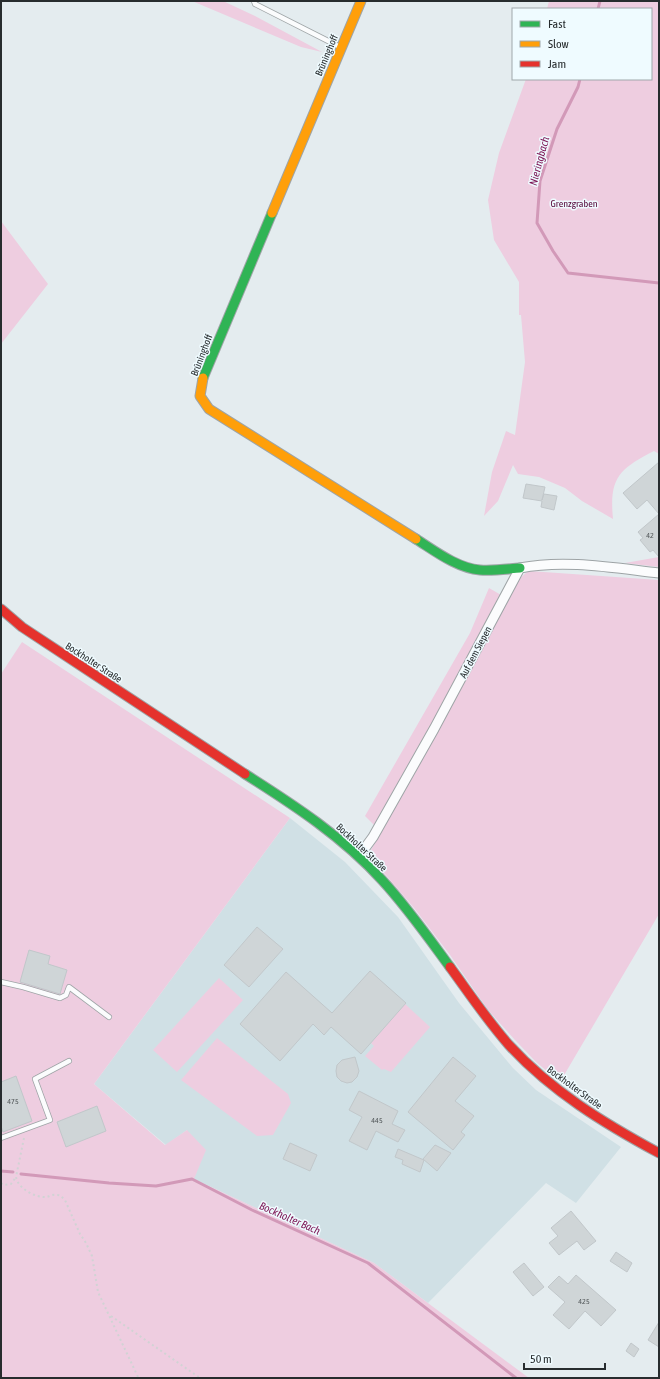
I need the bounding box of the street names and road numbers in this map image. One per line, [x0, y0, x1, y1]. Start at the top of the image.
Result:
street label: Brüninghoff [313, 32, 340, 78]
street label: Brüninghoff [188, 332, 215, 378]
street label: Auf dem Siepen [457, 624, 494, 680]
street label: Bockholter Straße [63, 640, 124, 685]
street label: Bockholter Straße [334, 821, 390, 874]
street label: Bockholter Straße [545, 1064, 605, 1111]

